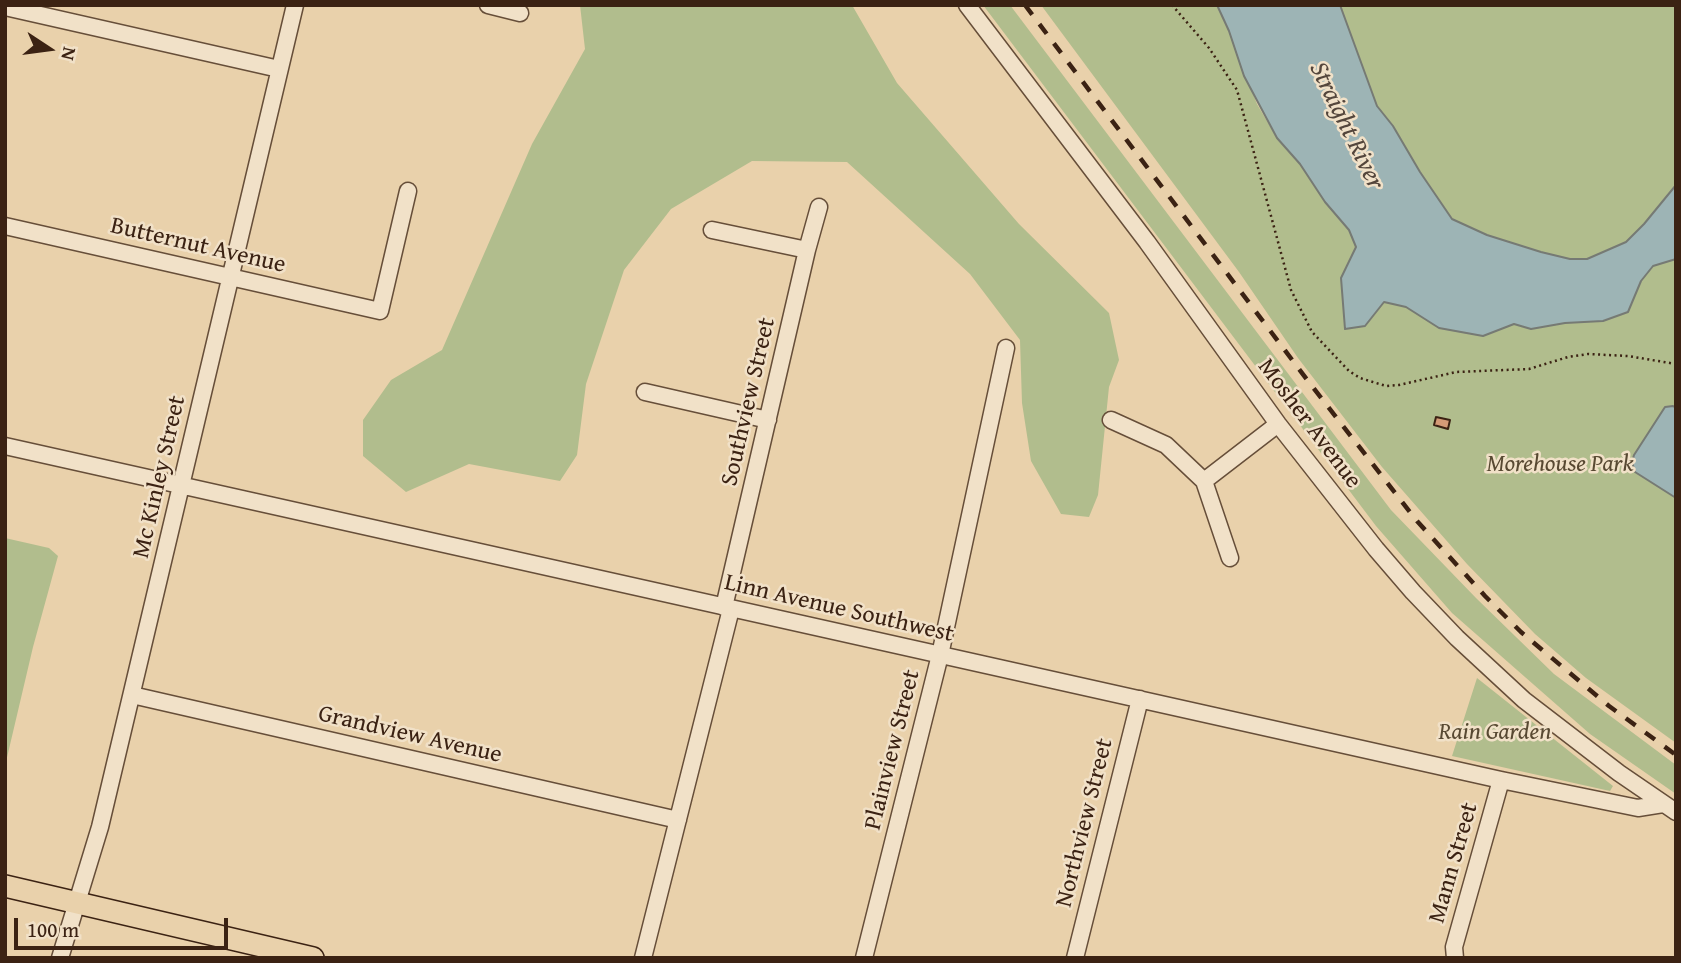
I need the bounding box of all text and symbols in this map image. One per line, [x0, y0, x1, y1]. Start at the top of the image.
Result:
north arrow [14, 14, 84, 84]
text: N [54, 44, 85, 63]
water label: Straight River [1302, 57, 1390, 195]
street label: Butternut Avenue [108, 212, 288, 280]
street label: Southview Street [716, 315, 782, 489]
street label: Mosher Avenue [1251, 353, 1367, 495]
street label: Mc Kinley Street [127, 393, 193, 561]
park label: Morehouse Park [1487, 451, 1633, 479]
street label: Linn Avenue Southwest [722, 569, 956, 649]
street label: Plainview Street [859, 667, 927, 833]
street label: Grandview Avenue [315, 700, 505, 770]
park label: Rain Garden [1439, 719, 1551, 747]
street label: Northview Street [1050, 736, 1120, 910]
street label: Mann Street [1423, 799, 1485, 927]
scale bar [18, 904, 231, 948]
text: 100 m [27, 914, 79, 945]

